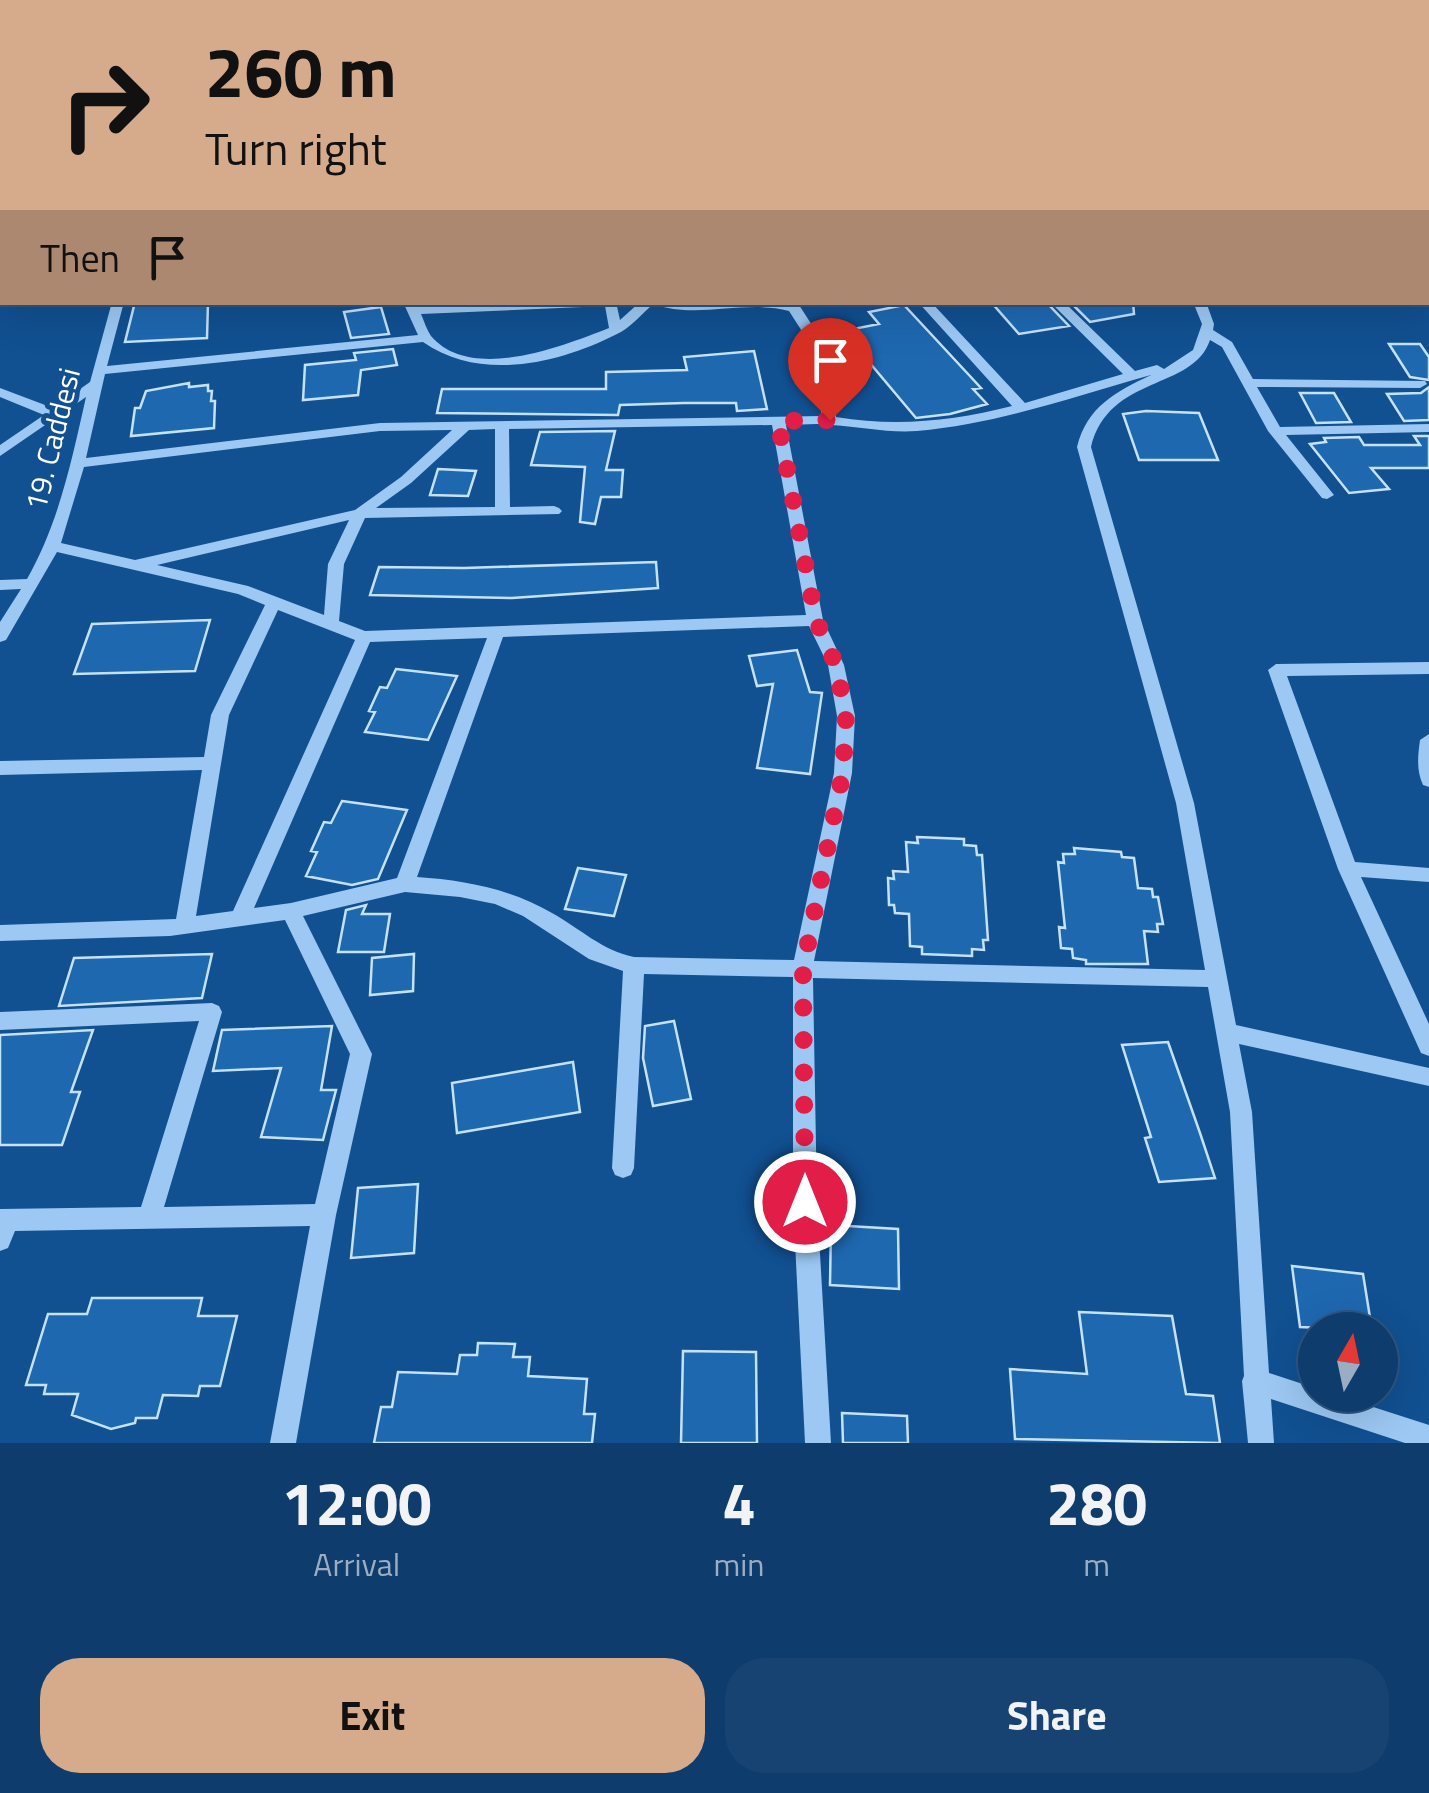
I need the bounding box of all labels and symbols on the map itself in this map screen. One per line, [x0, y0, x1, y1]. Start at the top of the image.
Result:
pin [788, 318, 873, 421]
street label: 19. Caddesi [12, 363, 92, 515]
position arrow [753, 1150, 857, 1254]
north arrow [1298, 1312, 1398, 1412]

